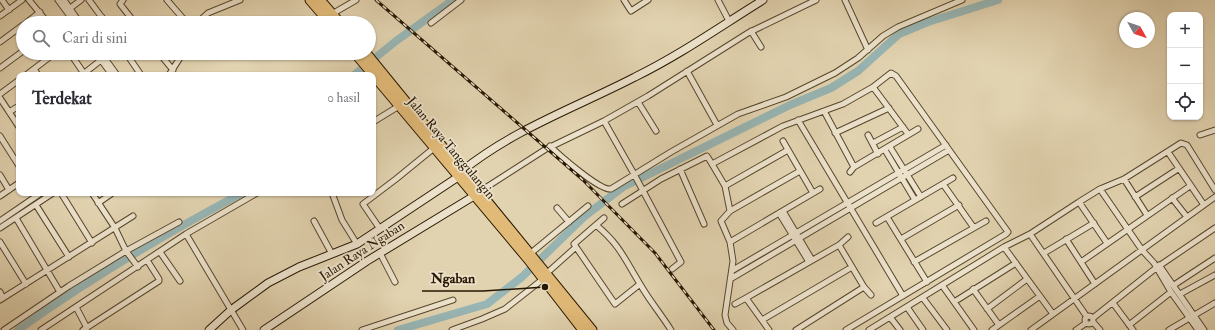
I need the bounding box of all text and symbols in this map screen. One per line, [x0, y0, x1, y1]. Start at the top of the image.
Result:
north arrow [1119, 12, 1155, 48]
map controls [1167, 12, 1203, 120]
button: + [1167, 12, 1203, 48]
search box [16, 16, 376, 60]
icon: search [30, 27, 52, 49]
text: Cari di sini [62, 29, 127, 48]
button: − [1167, 48, 1203, 84]
button: locate [1167, 84, 1203, 120]
text: Terdekat [32, 88, 92, 109]
text: 0 hasil [327, 90, 360, 106]
street label: Jalan Raya Tanggulangin [402, 93, 499, 203]
street label: Jalan Raya Ngaban [316, 217, 408, 286]
callout: Ngaban [422, 265, 483, 291]
text: Ngaban [430, 270, 476, 288]

